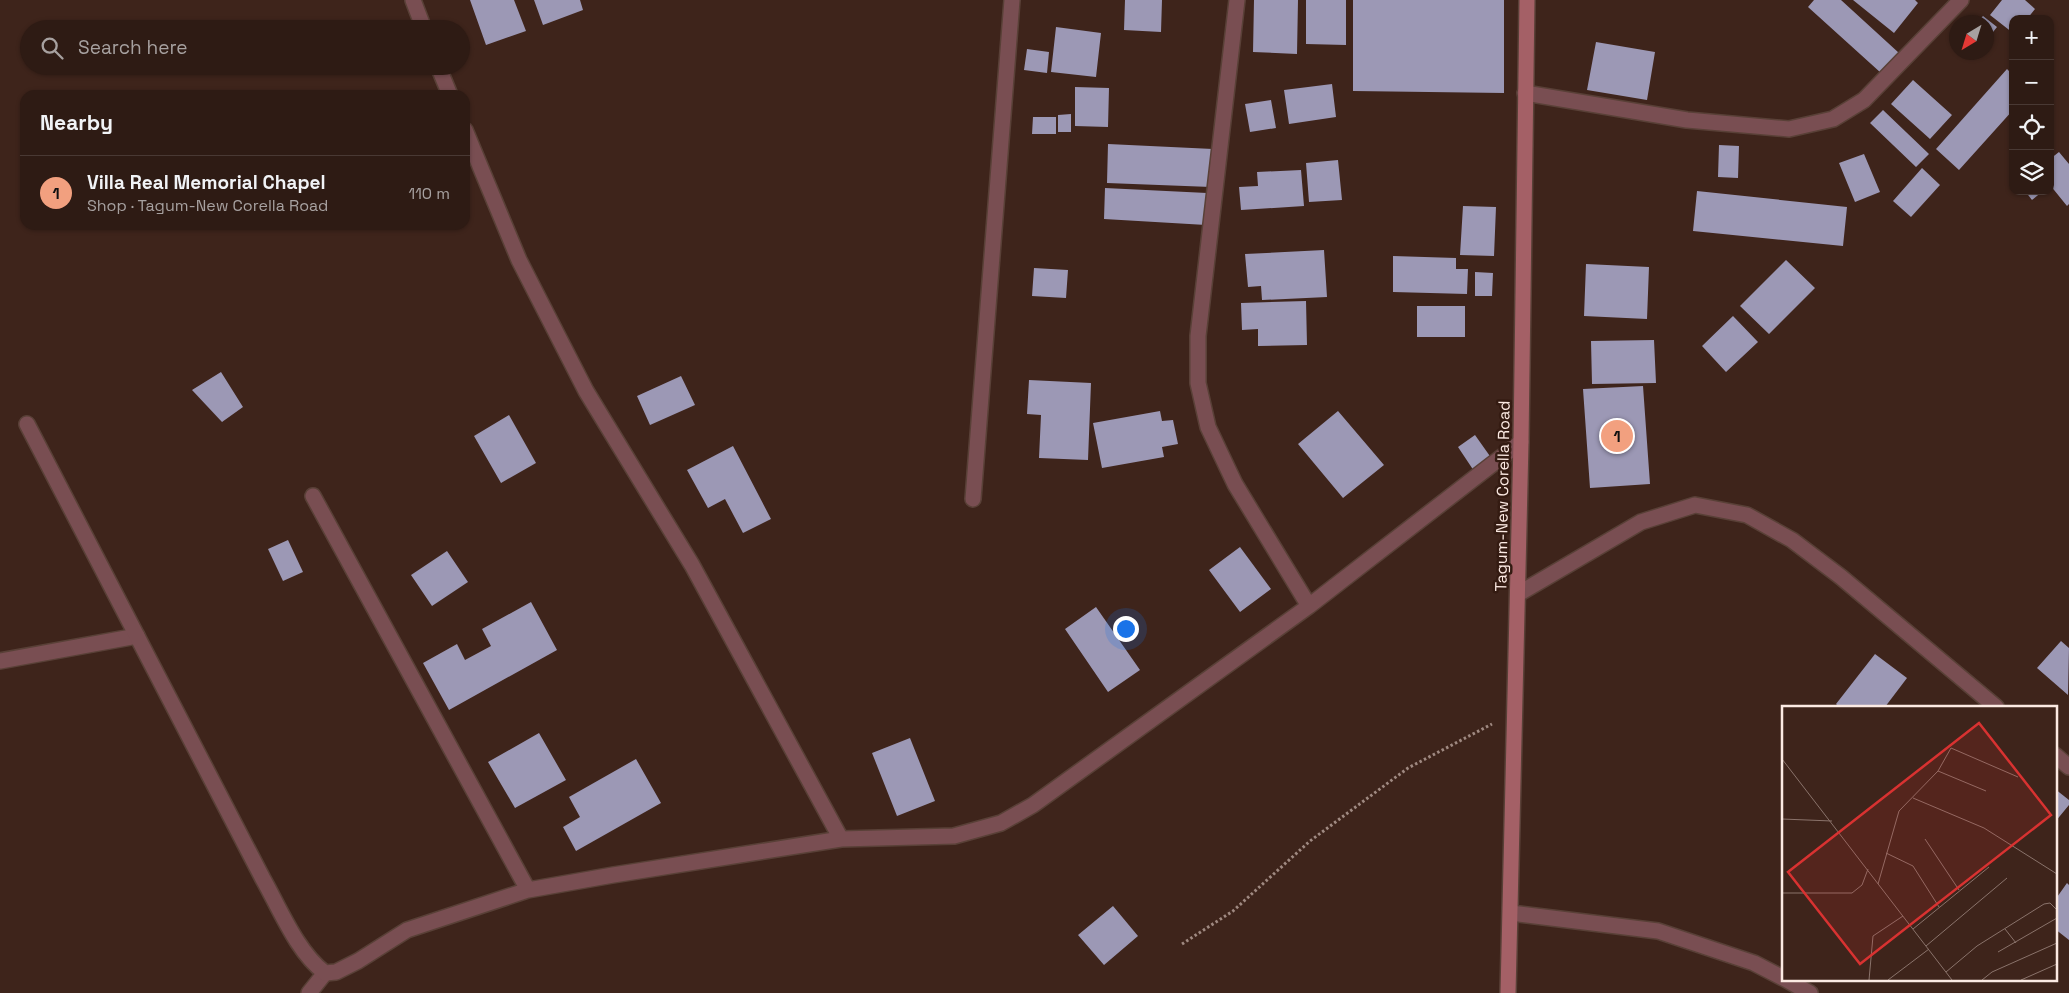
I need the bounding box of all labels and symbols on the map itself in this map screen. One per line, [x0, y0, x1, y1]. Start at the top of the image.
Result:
north arrow [1949, 15, 1994, 60]
street label: Tagum-New Corella Road [1490, 400, 1515, 592]
pin: 1 [1601, 417, 1633, 455]
your location [1113, 616, 1139, 642]
inset map [1782, 706, 2056, 980]

